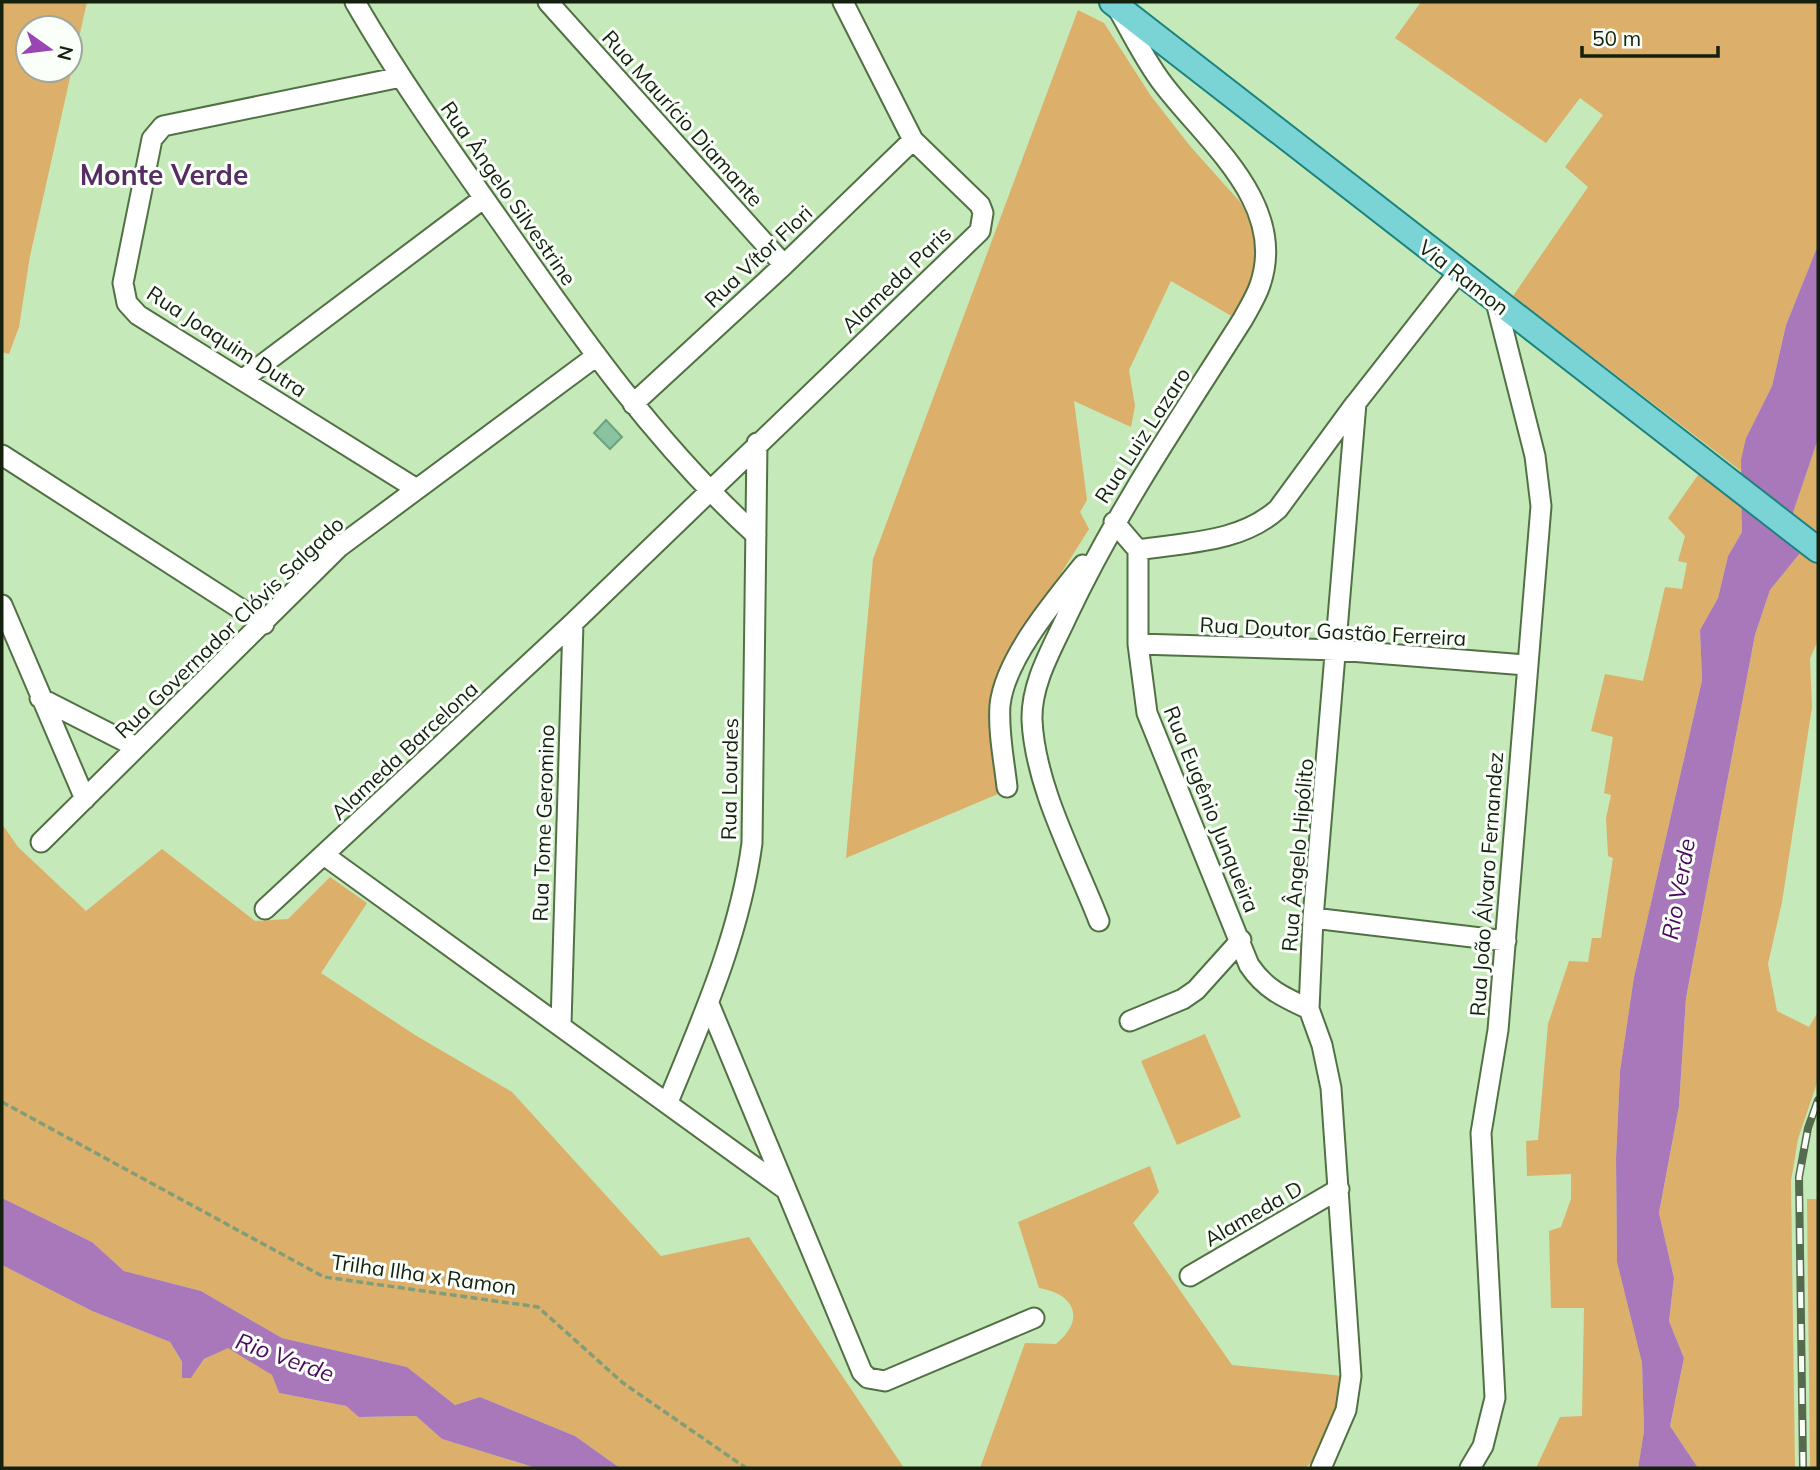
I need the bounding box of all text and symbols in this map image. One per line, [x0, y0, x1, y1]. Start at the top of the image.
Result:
north arrow [14, 14, 84, 84]
scale bar [1582, 14, 1718, 58]
street label: Rua Maurício Diamante [597, 24, 769, 212]
text: 50 m [1592, 25, 1641, 51]
text: N [52, 43, 79, 63]
street label: Rua Ângelo Silvestrine [436, 96, 582, 290]
district label: Monte Verde [80, 157, 248, 192]
street label: Rua Vítor Flori [699, 199, 817, 313]
street label: Alameda Paris [836, 220, 956, 338]
street label: Via Ramon [1414, 234, 1514, 320]
street label: Rua Joaquim Dutra [142, 280, 312, 402]
street label: Rua Luiz Lazaro [1089, 362, 1195, 508]
street label: Rua Governador Clóvis Salgado [109, 511, 349, 743]
street label: Rua Doutor Gastão Ferreira [1199, 611, 1467, 651]
street label: Alameda Barcelona [325, 675, 483, 825]
street label: Rua Eugênio Junqueira [1159, 702, 1265, 916]
street label: Rua Lourdes [715, 718, 743, 840]
street label: Rua Tome Geromino [527, 724, 559, 922]
street label: Rua João Álvaro Fernandez [1464, 751, 1508, 1017]
street label: Rua Ângelo Hipólito [1276, 757, 1318, 953]
water label: Rio Verde [1655, 836, 1701, 942]
street label: Alameda D [1199, 1174, 1307, 1252]
street label: Trilha Ilha x Ramon [330, 1248, 518, 1300]
water label: Rio Verde [232, 1326, 338, 1388]

